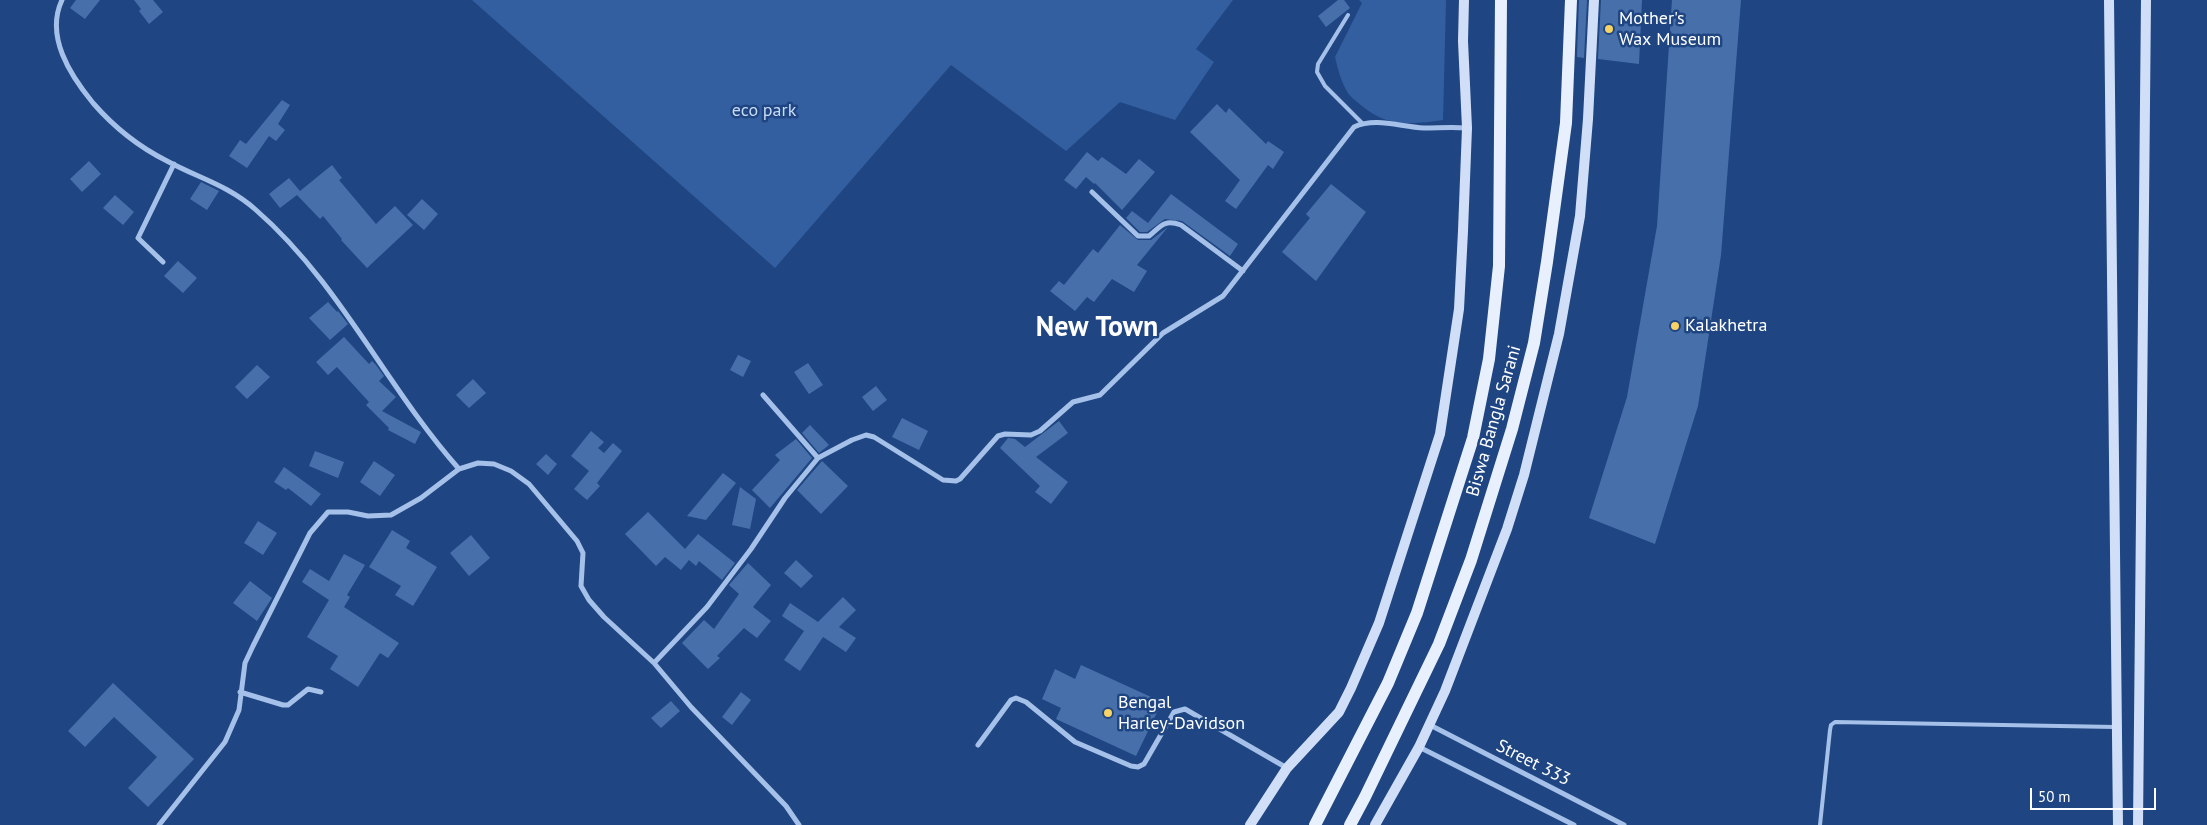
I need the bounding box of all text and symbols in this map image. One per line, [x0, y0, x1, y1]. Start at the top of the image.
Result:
place label: Mother's Wax Museum [1619, 8, 1721, 50]
marker: Mother's Wax Museum [1603, 23, 1615, 35]
park label: eco park [732, 100, 796, 122]
district label: New Town [1036, 311, 1158, 345]
place label: Kalakhetra [1685, 315, 1767, 337]
marker: Kalakhetra [1669, 320, 1681, 332]
street label: Biswa Bangla Sarani [1462, 343, 1526, 499]
place label: Bengal Harley-Davidson [1118, 692, 1245, 734]
marker: Bengal Harley-Davidson [1102, 707, 1114, 719]
street label: Street 333 [1492, 735, 1574, 791]
scale bar [2032, 778, 2158, 810]
text: 50 m [2038, 787, 2071, 806]

